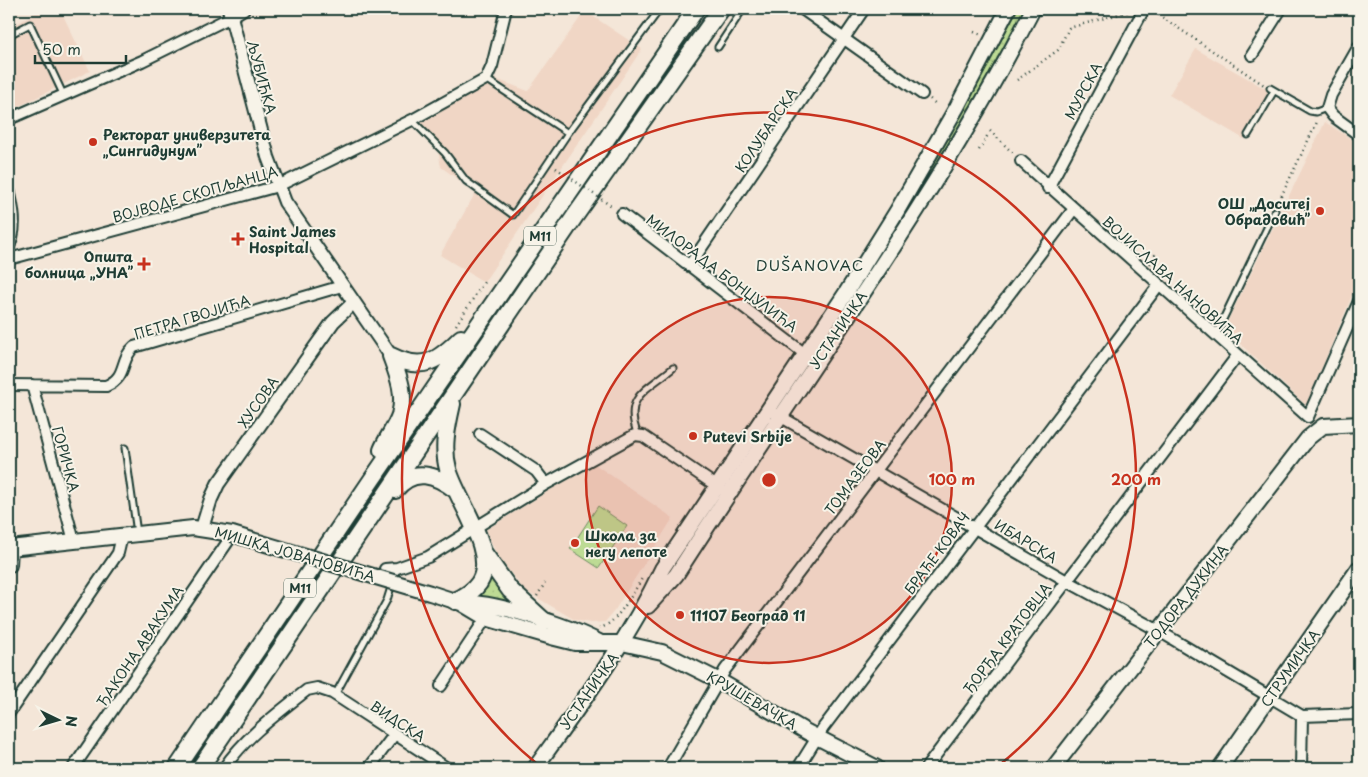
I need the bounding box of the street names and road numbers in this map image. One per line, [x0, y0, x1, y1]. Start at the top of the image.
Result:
street label: ЉУБИЋКА [242, 38, 282, 117]
street label: МУРСКА [1059, 58, 1107, 123]
street label: КОЛУБАРСКА [730, 83, 802, 177]
street label: ВОЈВОДЕ СКОПЉАНЦА [110, 160, 280, 228]
street label: МИЛОРАДА БОНЏУЛИЋА [642, 209, 802, 337]
street label: ВОЈИСЛАВА НАНОВИЋА [1098, 211, 1248, 349]
road number: M11 [524, 227, 556, 246]
street label: УСТАНИЧКА [804, 286, 872, 373]
street label: ПЕТРА ГВОЈИЋА [131, 289, 253, 345]
street label: ХУСОВА [233, 372, 283, 432]
street label: ГОРИЧКА [47, 424, 85, 495]
street label: ТОМАЗЕОВА [819, 435, 891, 519]
street label: БРАЋЕ КОВАЧ [899, 507, 975, 599]
street label: ИБАРСКА [991, 514, 1062, 568]
street label: МИШКА ЈОВАНОВИЋА [212, 521, 378, 587]
street label: ТОДОРА ДУКИНА [1139, 540, 1233, 652]
road number: M11 [284, 578, 316, 598]
street label: ЂОРЂА КРАТОВЦА [958, 578, 1056, 698]
street label: ЂАКОНА АВАКУМА [92, 581, 189, 711]
street label: СТРУМИЧКА [1255, 624, 1325, 711]
street label: УСТАНИЧКА [555, 648, 624, 734]
street label: КРУШЕВАЧКА [703, 666, 802, 735]
street label: ВИДСКА [366, 695, 430, 747]

